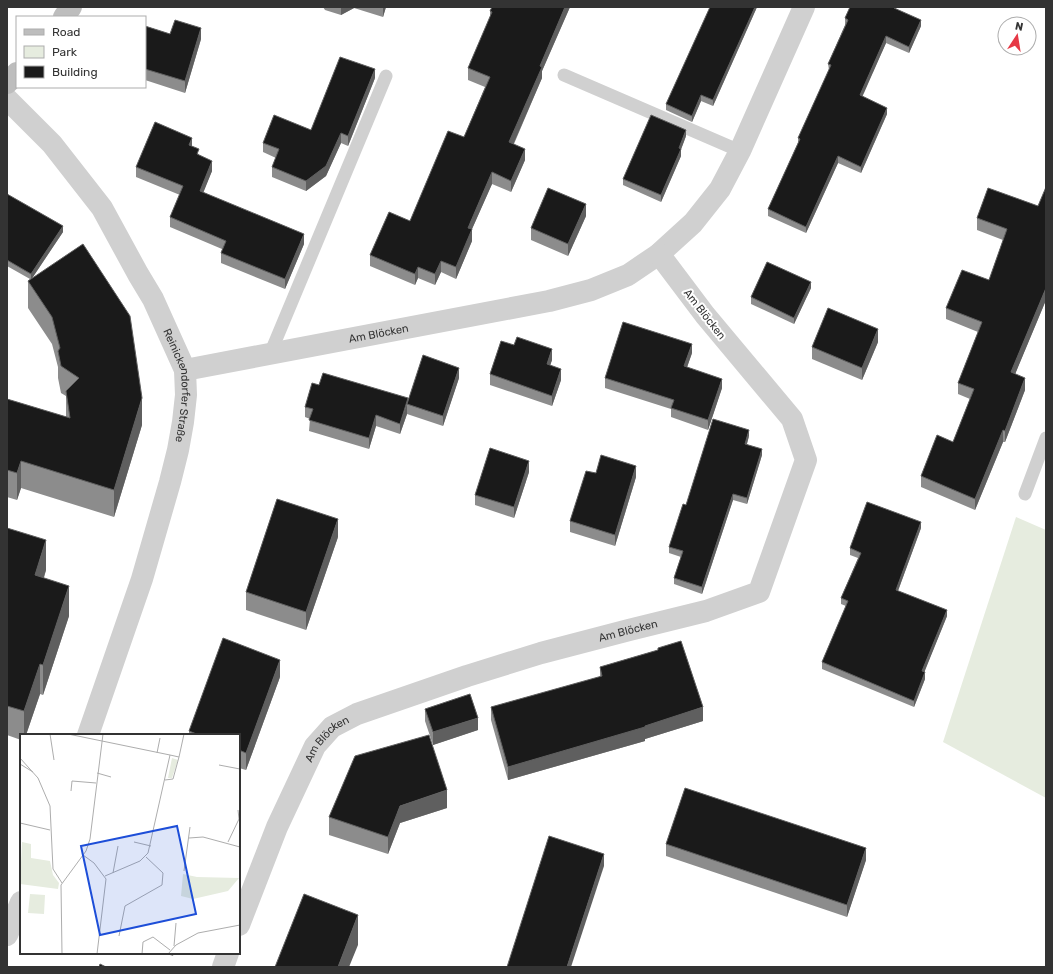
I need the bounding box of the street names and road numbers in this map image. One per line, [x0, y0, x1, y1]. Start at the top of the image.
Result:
street label: Am Blöcken [681, 286, 728, 342]
street label: Am Blöcken [348, 322, 410, 346]
street label: Reinickendorfer Straße [160, 327, 192, 443]
street label: Am Blöcken [597, 617, 659, 645]
street label: Am Blöcken [302, 713, 351, 764]

